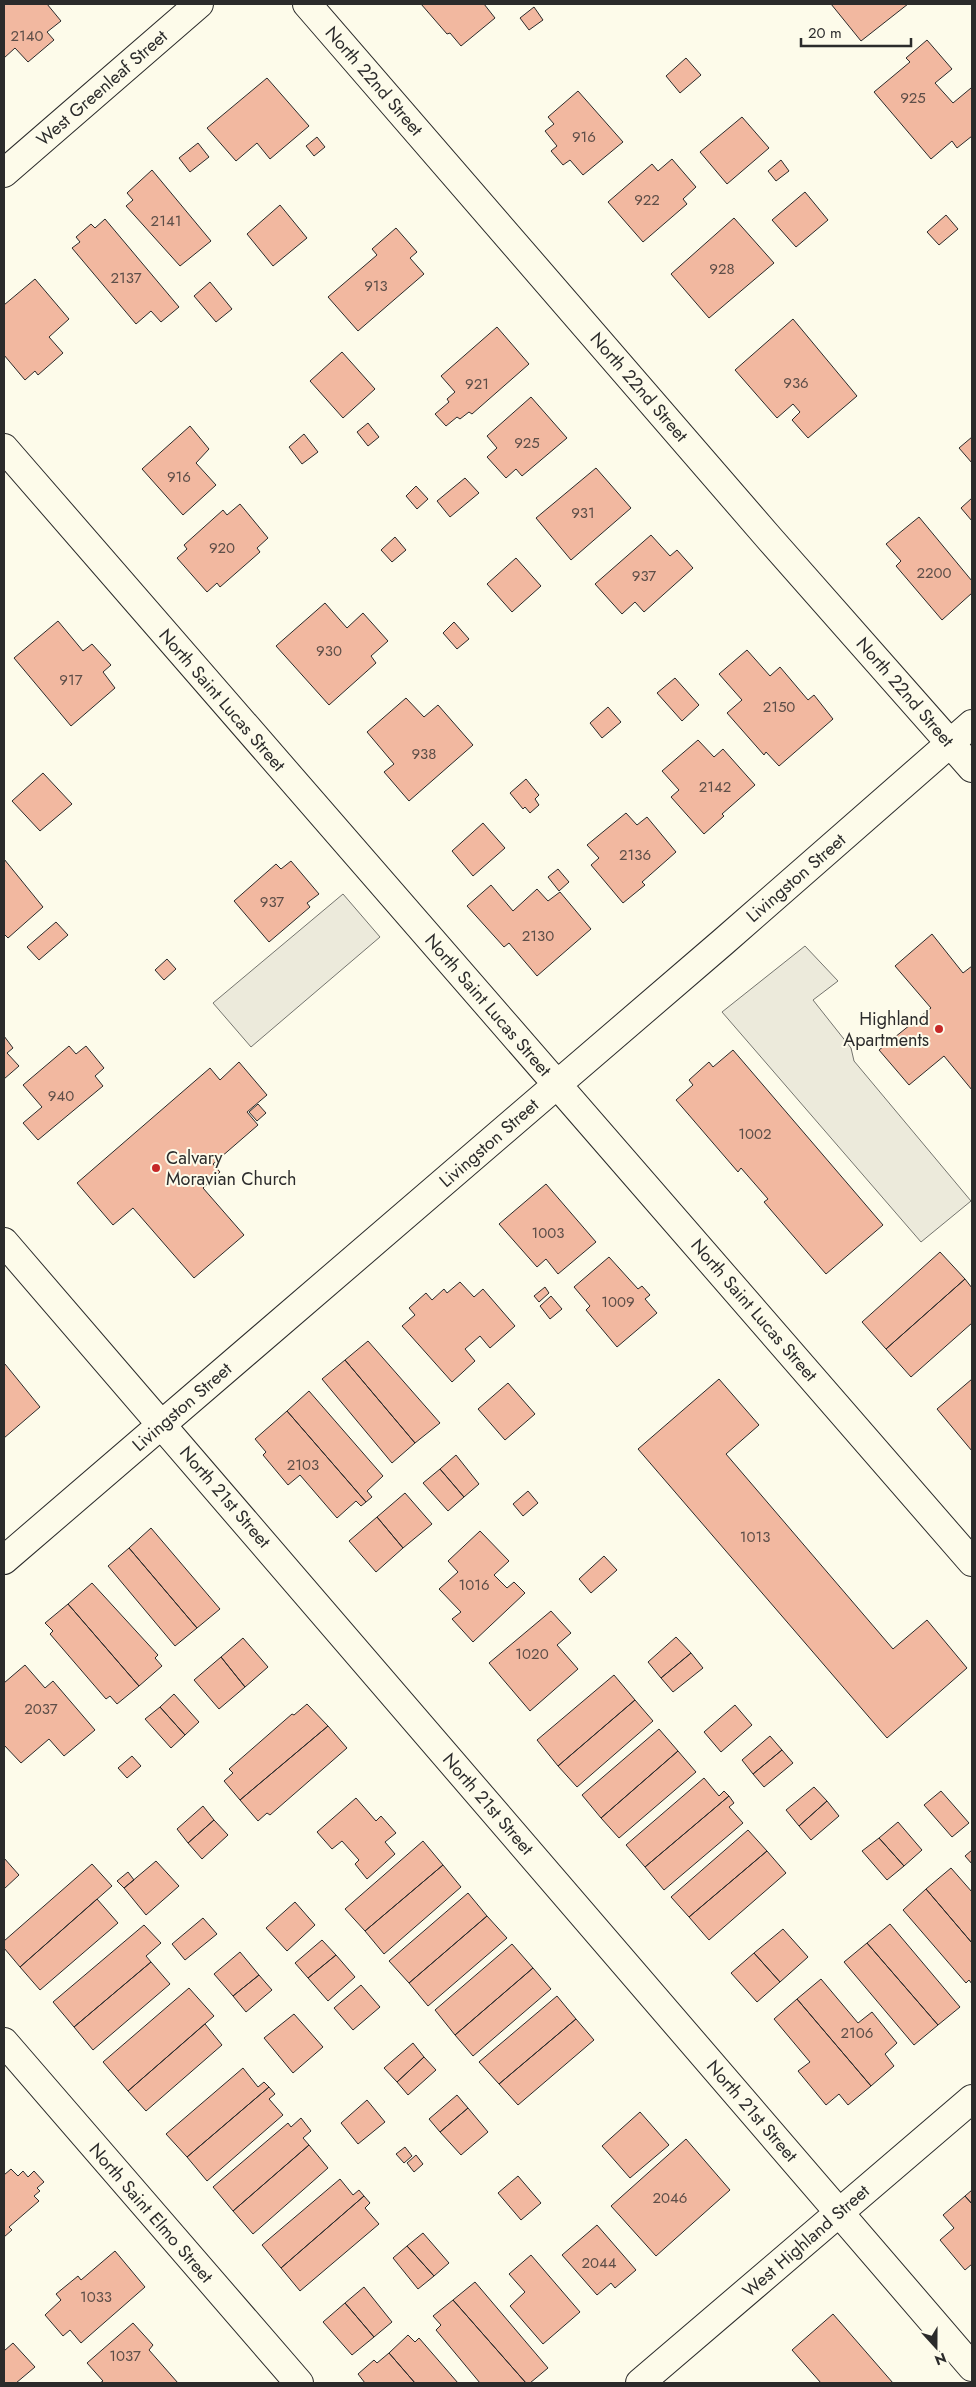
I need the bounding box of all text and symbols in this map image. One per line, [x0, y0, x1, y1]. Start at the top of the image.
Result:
scale bar [801, 15, 911, 47]
street label: North 22nd Street [319, 21, 429, 142]
text: 20 m [808, 22, 842, 44]
street label: West Greenleaf Street [31, 23, 174, 152]
house number: 2140 [10, 25, 44, 47]
house number: 925 [900, 87, 926, 109]
house number: 916 [572, 126, 596, 148]
house number: 922 [634, 189, 660, 211]
house number: 2141 [151, 210, 181, 232]
house number: 928 [709, 258, 735, 280]
house number: 2137 [110, 267, 142, 289]
house number: 913 [364, 275, 388, 297]
street label: North 22nd Street [584, 327, 694, 448]
house number: 936 [783, 372, 809, 394]
house number: 921 [465, 373, 489, 395]
house number: 925 [514, 432, 540, 454]
house number: 916 [167, 466, 191, 488]
house number: 931 [571, 502, 595, 524]
house number: 920 [209, 537, 235, 559]
house number: 2200 [916, 562, 952, 584]
house number: 937 [632, 565, 656, 587]
street label: North Saint Lucas Street [153, 623, 292, 778]
street label: North 22nd Street [850, 632, 960, 753]
house number: 930 [316, 640, 342, 662]
house number: 917 [59, 669, 83, 691]
house number: 2150 [763, 696, 795, 718]
house number: 938 [411, 743, 437, 765]
house number: 2142 [699, 776, 731, 798]
street label: Livingston Street [741, 827, 852, 929]
house number: 2136 [619, 844, 651, 866]
house number: 937 [260, 891, 284, 913]
house number: 2130 [522, 925, 554, 947]
street label: North Saint Lucas Street [419, 928, 558, 1083]
place label: Highland Apartments [843, 1006, 929, 1053]
marker: Highland Apartments [933, 1023, 945, 1035]
house number: 940 [48, 1085, 74, 1107]
street label: Livingston Street [434, 1092, 545, 1194]
house number: 1002 [738, 1123, 772, 1145]
place label: Calvary Moravian Church [166, 1145, 296, 1192]
marker: Calvary Moravian Church [150, 1162, 162, 1174]
house number: 1003 [532, 1222, 564, 1244]
street label: North Saint Lucas Street [685, 1233, 824, 1388]
house number: 1009 [601, 1291, 635, 1313]
street label: Livingston Street [127, 1356, 238, 1458]
street label: North 21st Street [173, 1440, 277, 1554]
house number: 2103 [287, 1454, 319, 1476]
house number: 1013 [740, 1526, 770, 1548]
house number: 1016 [458, 1574, 490, 1596]
house number: 1020 [515, 1643, 549, 1665]
house number: 2037 [24, 1698, 58, 1720]
street label: North 21st Street [436, 1747, 540, 1861]
house number: 2106 [841, 2022, 873, 2044]
street label: North 21st Street [700, 2054, 804, 2168]
street label: North Saint Elmo Street [83, 2137, 220, 2289]
street label: West Highland Street [737, 2178, 876, 2304]
house number: 2046 [653, 2187, 687, 2209]
house number: 2044 [581, 2252, 617, 2274]
house number: 1033 [80, 2286, 112, 2308]
north arrow [911, 2322, 961, 2372]
house number: 1037 [109, 2345, 141, 2367]
text: N [932, 2348, 949, 2370]

